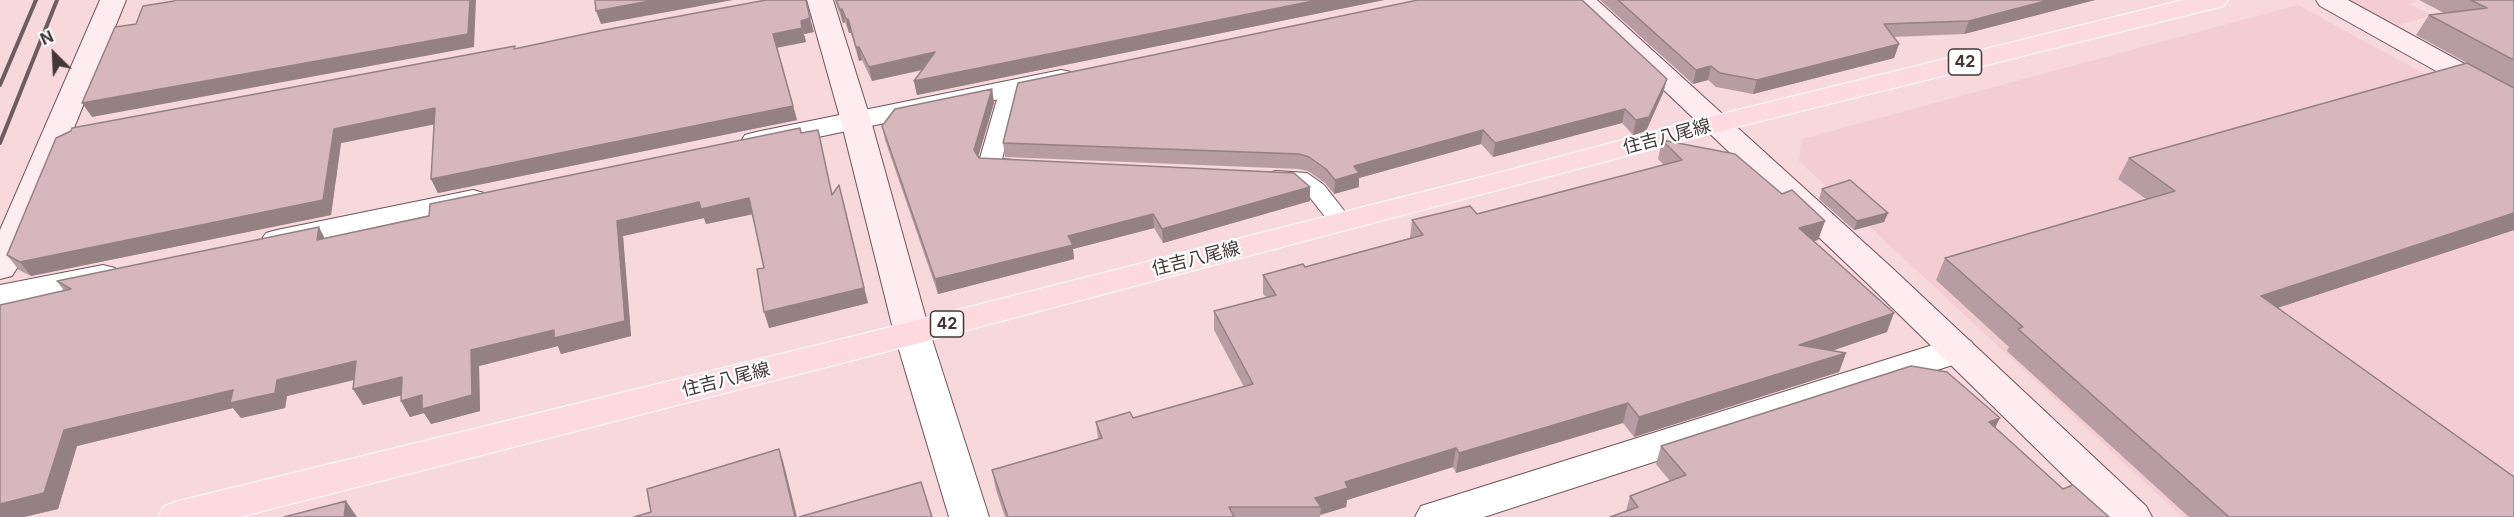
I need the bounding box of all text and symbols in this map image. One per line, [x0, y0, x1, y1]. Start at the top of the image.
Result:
north arrow [24, 24, 84, 84]
text: N [37, 26, 56, 49]
road number: 42 [1948, 49, 1982, 75]
street label: 住吉八尾線 [1621, 115, 1713, 159]
street label: 住吉八尾線 [1150, 238, 1242, 280]
road number: 42 [930, 311, 964, 337]
street label: 住吉八尾線 [680, 359, 772, 401]

